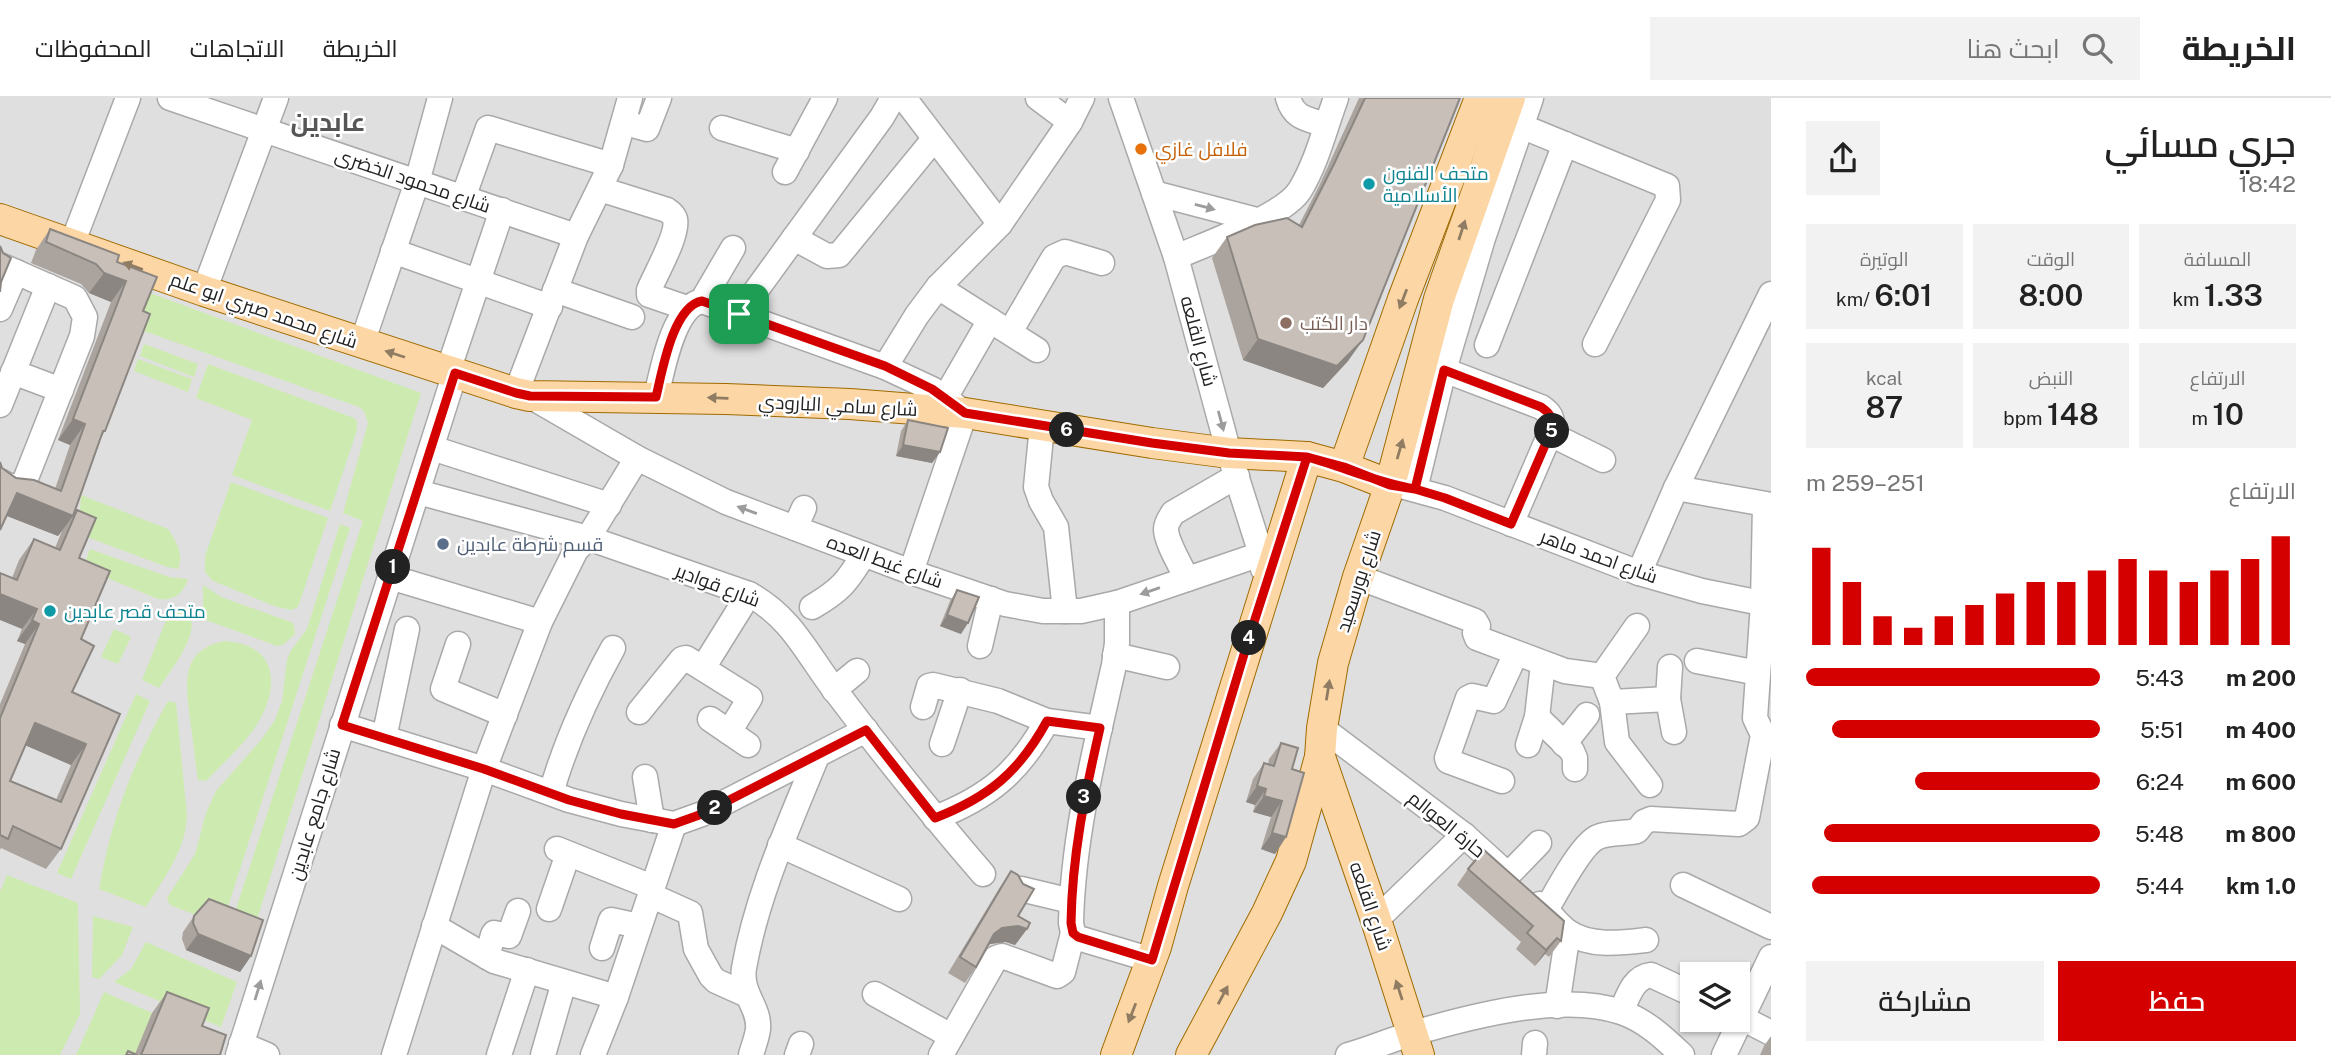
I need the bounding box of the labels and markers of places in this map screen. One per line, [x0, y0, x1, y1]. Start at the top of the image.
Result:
place label: فلافل غازي [1155, 138, 1248, 164]
marker: فلافل غازي [1133, 141, 1149, 157]
place label: متحف الفنون الأسلامية [1383, 162, 1489, 206]
marker: متحف الفنون الأسلامية [1361, 176, 1377, 192]
pin [709, 284, 769, 344]
place label: دار الكتب [1300, 312, 1368, 335]
marker: دار الكتب [1278, 315, 1294, 331]
pin: 6 [1050, 412, 1084, 448]
pin: 5 [1534, 414, 1570, 448]
place label: قسم شرطة عابدين [457, 533, 603, 558]
marker: قسم شرطة عابدين [435, 536, 451, 552]
pin: 1 [376, 550, 410, 584]
place label: متحف قصر عابدين [64, 600, 206, 623]
marker: متحف قصر عابدين [42, 603, 58, 619]
pin: 4 [1232, 620, 1266, 656]
pin: 3 [1066, 780, 1102, 814]
pin: 2 [698, 790, 732, 826]

